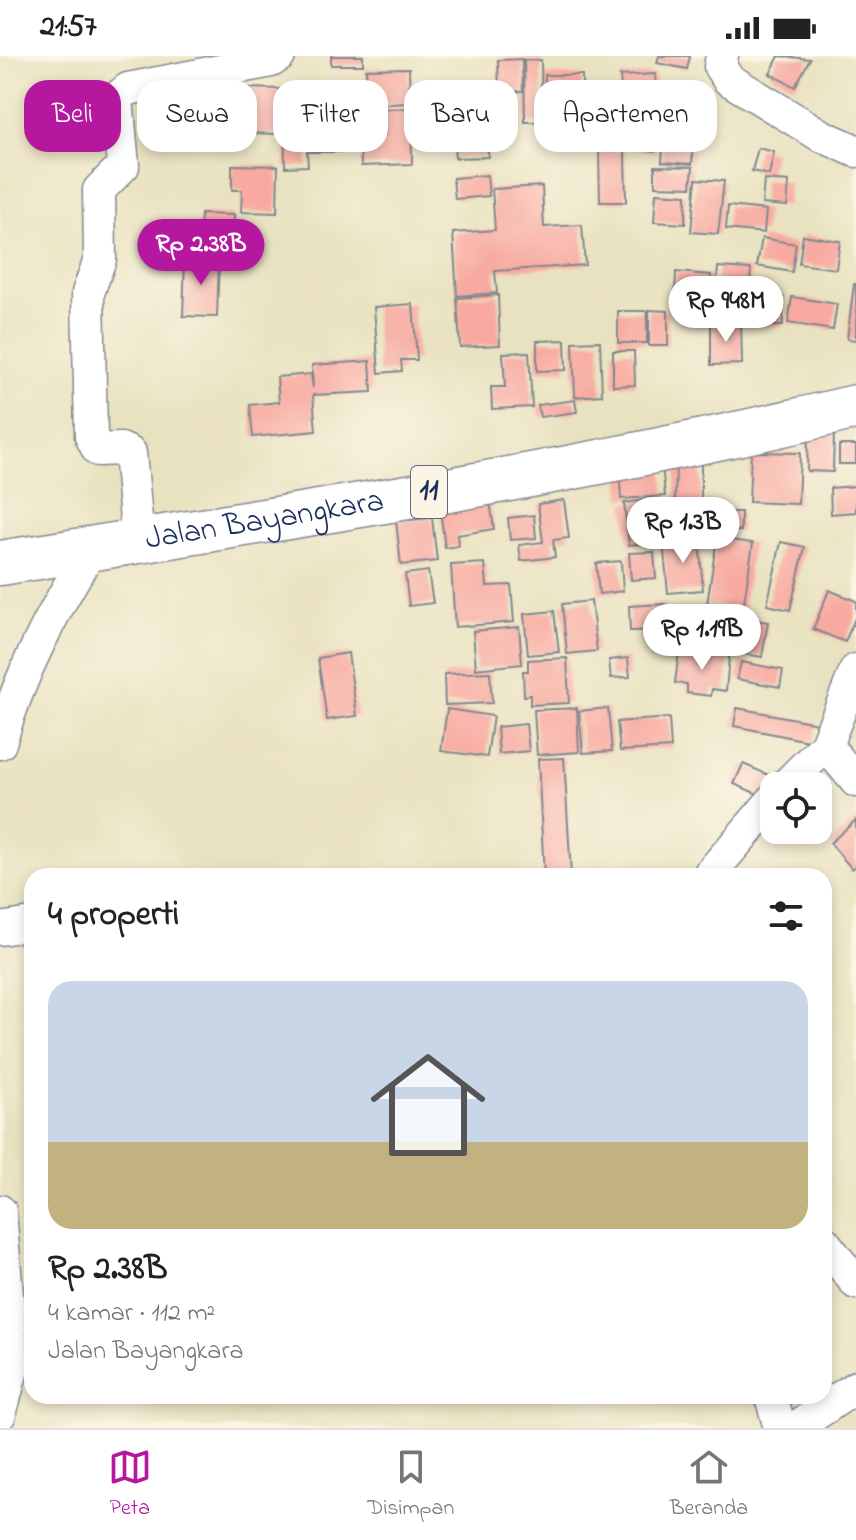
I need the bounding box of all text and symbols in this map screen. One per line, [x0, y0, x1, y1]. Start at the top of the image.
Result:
text: 21:57 [40, 6, 97, 50]
chip: Beli [24, 80, 121, 152]
chip: Sewa [137, 80, 257, 152]
chip: Filter [273, 80, 388, 152]
chip: Baru [404, 80, 518, 152]
chip: Apartemen [534, 80, 717, 152]
pin: Rp 2.38B [118, 219, 284, 287]
text: Rp 2.38B [155, 226, 247, 264]
pin: Rp 948M [652, 276, 800, 344]
text: Rp 948M [686, 283, 766, 321]
road number: 11 [411, 466, 447, 518]
street label: Jalan Bayangkara [142, 478, 387, 563]
pin: Rp 1.3B [609, 497, 757, 565]
text: Rp 1.3B [645, 504, 721, 542]
pin: Rp 1.19B [619, 604, 785, 672]
text: Rp 1.19B [661, 611, 743, 649]
map controls [760, 772, 832, 844]
button: locate [760, 772, 832, 844]
text: 4 properti [48, 891, 179, 941]
icon: filters [764, 894, 808, 938]
icon: home [356, 1033, 500, 1177]
text: Rp 2.38B [48, 1245, 167, 1295]
text: 4 kamar · 112 m² [48, 1295, 215, 1333]
text: Jalan Bayangkara [48, 1333, 244, 1371]
tab: Peta [108, 1445, 152, 1525]
tab: Disimpan [367, 1445, 454, 1525]
tab: Beranda [670, 1445, 748, 1525]

